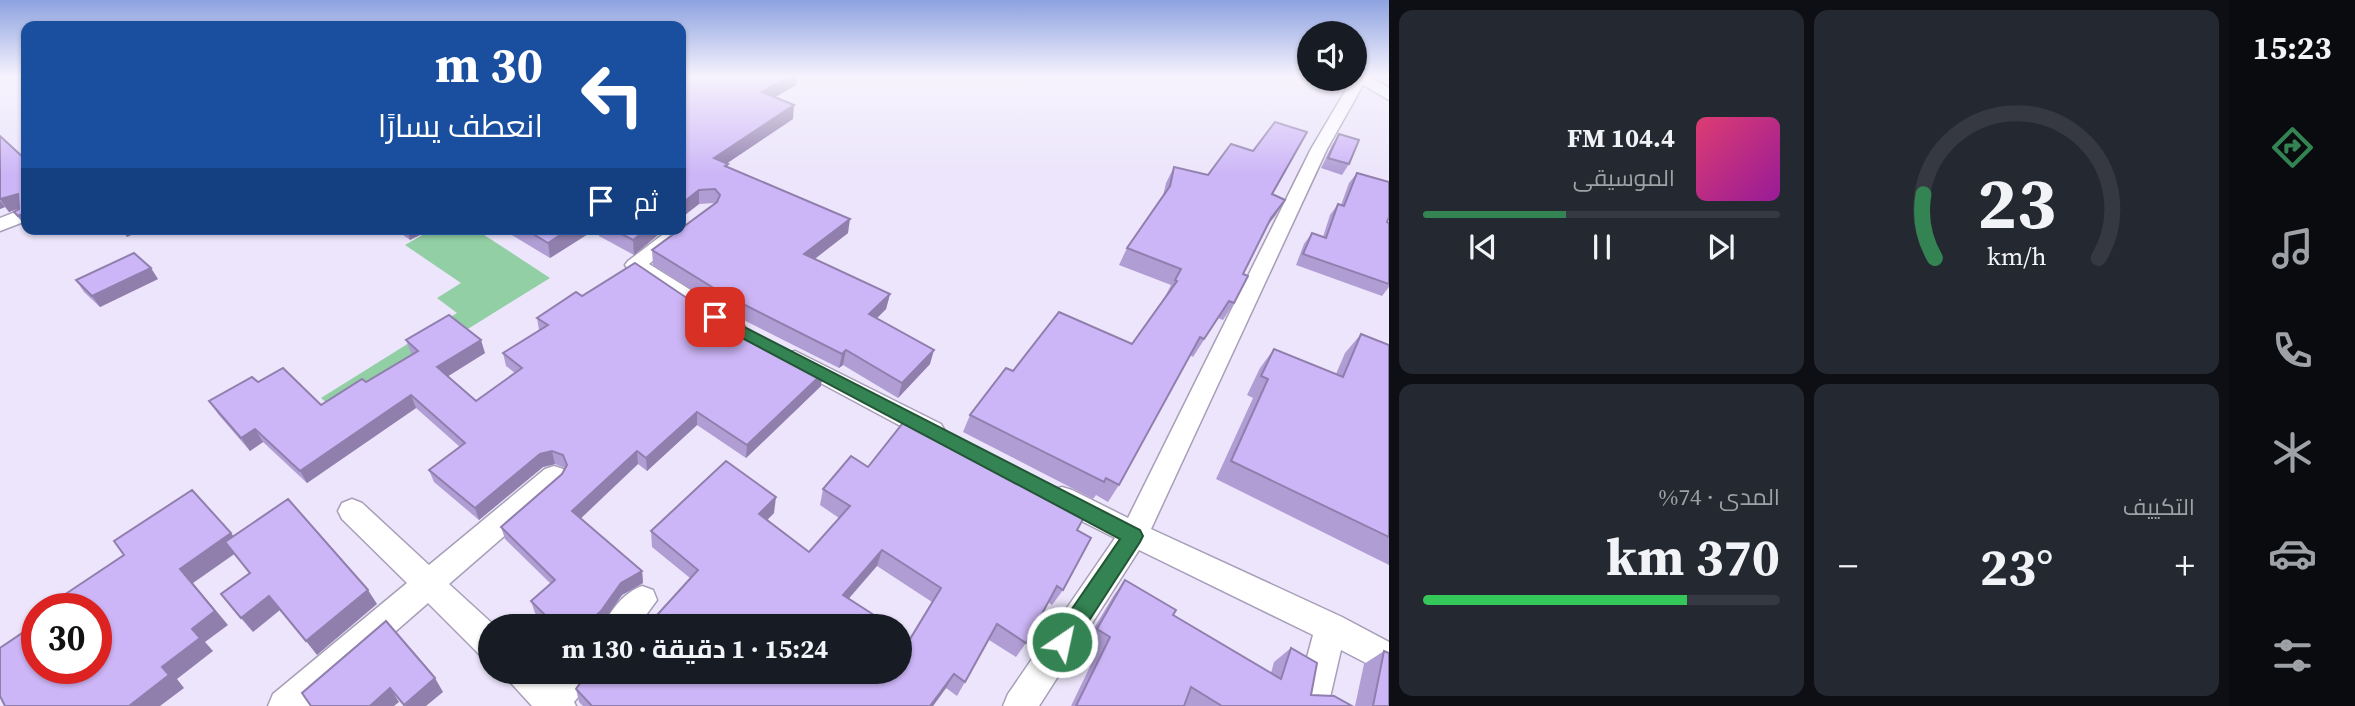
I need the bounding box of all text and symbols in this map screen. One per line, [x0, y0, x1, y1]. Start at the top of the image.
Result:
map controls [1297, 21, 1367, 91]
button: sound [1297, 21, 1367, 91]
text: 15:23 [2253, 26, 2332, 70]
text: 30 m [435, 31, 543, 98]
icon: left [567, 49, 658, 140]
text: انعطف يسارًا [378, 104, 543, 148]
text: 104.4 FM [1567, 120, 1675, 156]
icon: directions [2268, 123, 2317, 172]
text: 23 [1977, 153, 2056, 252]
text: الموسيقى [1573, 162, 1675, 194]
icon: arrive [582, 182, 620, 220]
text: ثم [634, 184, 658, 220]
icon: music [2268, 224, 2317, 273]
icon: previous [1464, 228, 1502, 266]
icon: pause [1583, 228, 1621, 266]
icon: next [1702, 228, 1740, 266]
text: km/h [1987, 239, 2046, 273]
pin [685, 287, 745, 347]
icon: arrive [696, 298, 734, 336]
icon: phone [2268, 326, 2317, 375]
icon: climate [2268, 428, 2317, 477]
text: المدى · 74% [1658, 481, 1780, 513]
text: التكييف [2123, 491, 2195, 523]
text: 370 km [1606, 521, 1780, 592]
icon: car [2268, 529, 2317, 578]
text: 23° [1980, 531, 2053, 602]
text: − [1838, 540, 1858, 592]
text: + [2175, 540, 2195, 592]
speed limit sign: 30 [21, 593, 112, 684]
position arrow [1025, 605, 1099, 679]
text: 15:24 · 1 دقيقة · 130 m [562, 631, 828, 667]
icon: filters [2268, 631, 2317, 680]

